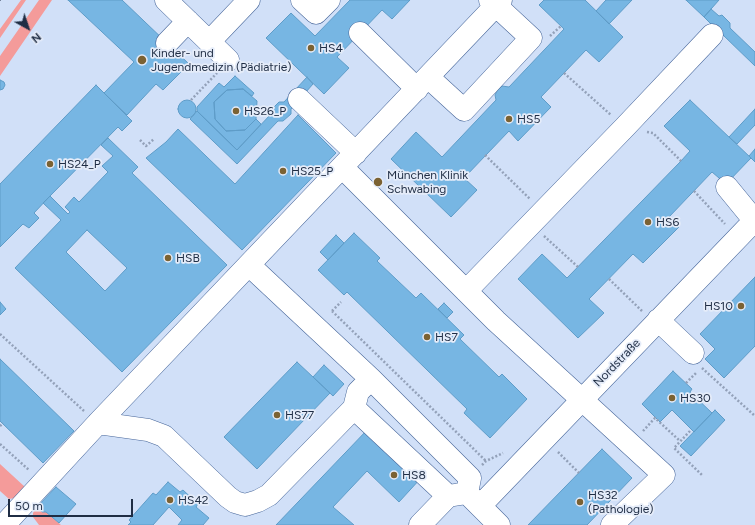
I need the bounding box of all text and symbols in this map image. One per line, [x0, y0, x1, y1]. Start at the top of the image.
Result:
north arrow [8, 8, 48, 48]
text: N [29, 30, 43, 45]
place label: HS4 [319, 41, 343, 55]
marker: HS4 [306, 43, 316, 53]
place label: Kinder- und Jugendmedizin (Pädiatrie) [151, 46, 291, 74]
marker: Kinder- und Jugendmedizin (Pädiatrie) [136, 54, 148, 66]
place label: HS26_P [244, 104, 286, 118]
marker: HS26_P [231, 106, 241, 116]
place label: HS5 [517, 112, 540, 126]
marker: HS5 [504, 114, 514, 124]
place label: HS24_P [58, 157, 101, 171]
marker: HS24_P [45, 159, 55, 169]
place label: HS25_P [291, 164, 333, 178]
marker: HS25_P [278, 166, 288, 176]
place label: München Klinik Schwabing [387, 168, 468, 196]
marker: München Klinik Schwabing [372, 176, 384, 188]
place label: HS6 [656, 215, 679, 229]
marker: HS6 [643, 217, 653, 227]
place label: HSB [176, 251, 200, 265]
marker: HSB [163, 253, 173, 263]
place label: HS10 [704, 299, 733, 313]
marker: HS10 [736, 301, 746, 311]
place label: HS7 [435, 330, 458, 344]
marker: HS7 [422, 332, 432, 342]
street label: Nordstraße [591, 336, 643, 390]
place label: HS30 [680, 391, 711, 405]
marker: HS30 [667, 393, 677, 403]
place label: HS77 [285, 408, 314, 422]
marker: HS77 [272, 410, 282, 420]
place label: HS8 [402, 468, 426, 482]
marker: HS8 [389, 470, 399, 480]
place label: HS32 (Pathologie) [588, 488, 654, 516]
scale bar [10, 491, 135, 517]
place label: HS42 [178, 493, 209, 507]
marker: HS42 [165, 495, 175, 505]
marker: HS32 (Pathologie) [575, 497, 585, 507]
text: 50 m [15, 499, 43, 513]

